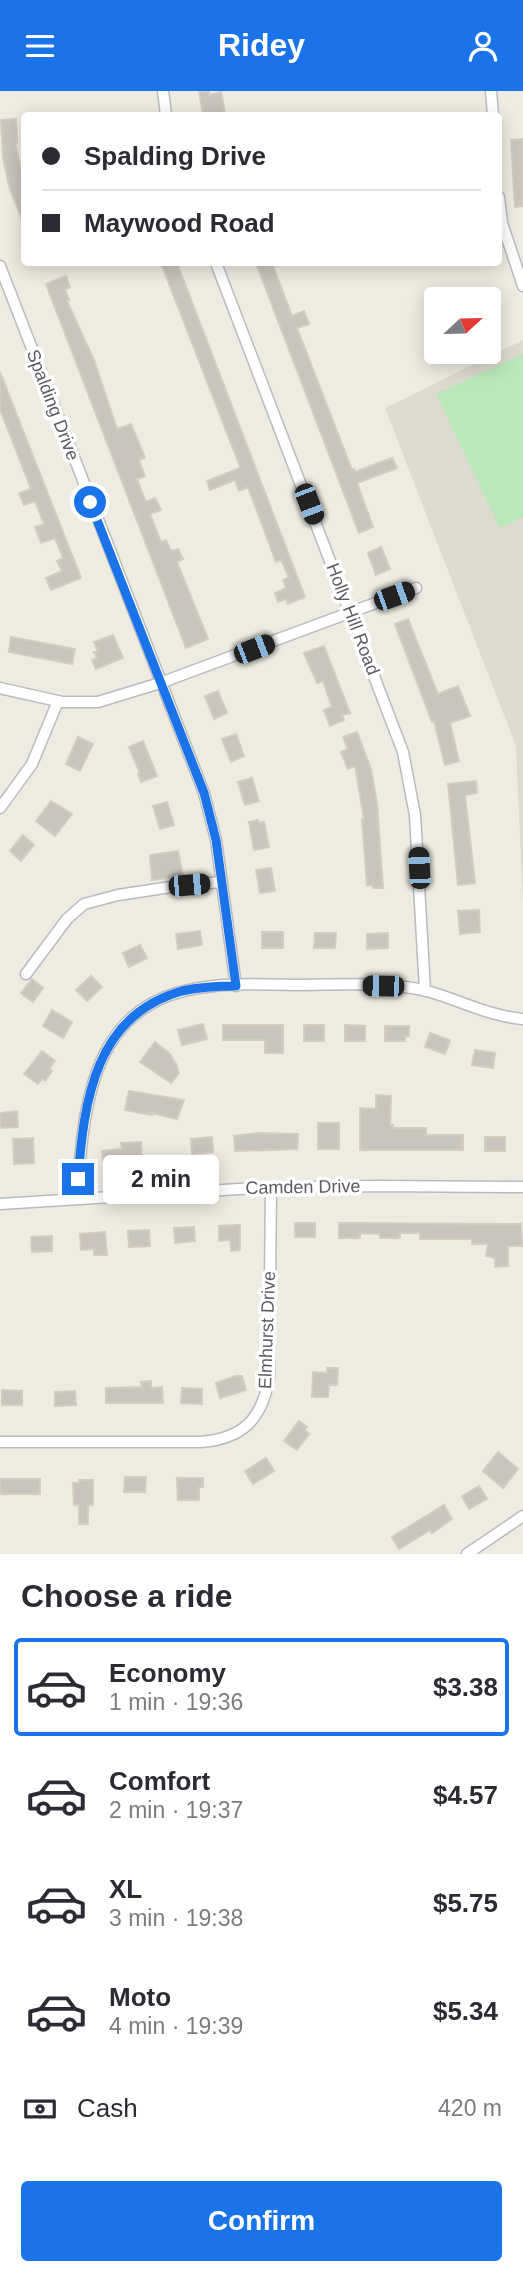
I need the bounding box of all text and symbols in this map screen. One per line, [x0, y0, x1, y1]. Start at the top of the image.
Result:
icon: menu [21, 27, 59, 65]
text: Ridey [218, 27, 305, 63]
icon: person [464, 27, 502, 65]
text: Spalding Drive [84, 141, 266, 171]
text: Maywood Road [84, 208, 275, 238]
north arrow [424, 287, 500, 364]
map controls [424, 287, 501, 364]
street label: Spalding Drive [23, 347, 83, 463]
car [292, 481, 327, 527]
route start [74, 486, 106, 518]
street label: Holly Hill Road [323, 560, 383, 678]
car [371, 579, 418, 613]
car [231, 632, 278, 666]
car [408, 846, 431, 890]
car [168, 873, 211, 897]
car [362, 975, 405, 997]
callout: 2 min [102, 1155, 218, 1203]
route end [62, 1163, 94, 1195]
text: 2 min [131, 1166, 191, 1192]
street label: Camden Drive [245, 1176, 361, 1198]
street label: Elmhurst Drive [255, 1271, 279, 1389]
text: Choose a ride [21, 1578, 233, 1614]
icon: car [25, 1656, 88, 1719]
text: Economy [109, 1658, 226, 1688]
text: $3.38 [433, 1672, 498, 1702]
text: 1 min · 19:36 [109, 1689, 243, 1715]
icon: car [25, 1764, 88, 1827]
text: Comfort [109, 1766, 210, 1796]
text: $4.57 [433, 1780, 498, 1810]
text: 2 min · 19:37 [109, 1797, 243, 1823]
icon: car [25, 1872, 88, 1935]
text: XL [109, 1874, 142, 1904]
text: $5.75 [433, 1888, 498, 1918]
text: 3 min · 19:38 [109, 1905, 243, 1931]
icon: car [25, 1980, 88, 2043]
text: Moto [109, 1982, 171, 2012]
text: $5.34 [433, 1996, 498, 2026]
text: 4 min · 19:39 [109, 2013, 243, 2039]
icon: cash [21, 2090, 59, 2128]
text: Cash [77, 2093, 138, 2123]
text: 420 m [438, 2095, 502, 2121]
button: Confirm [21, 2181, 502, 2261]

